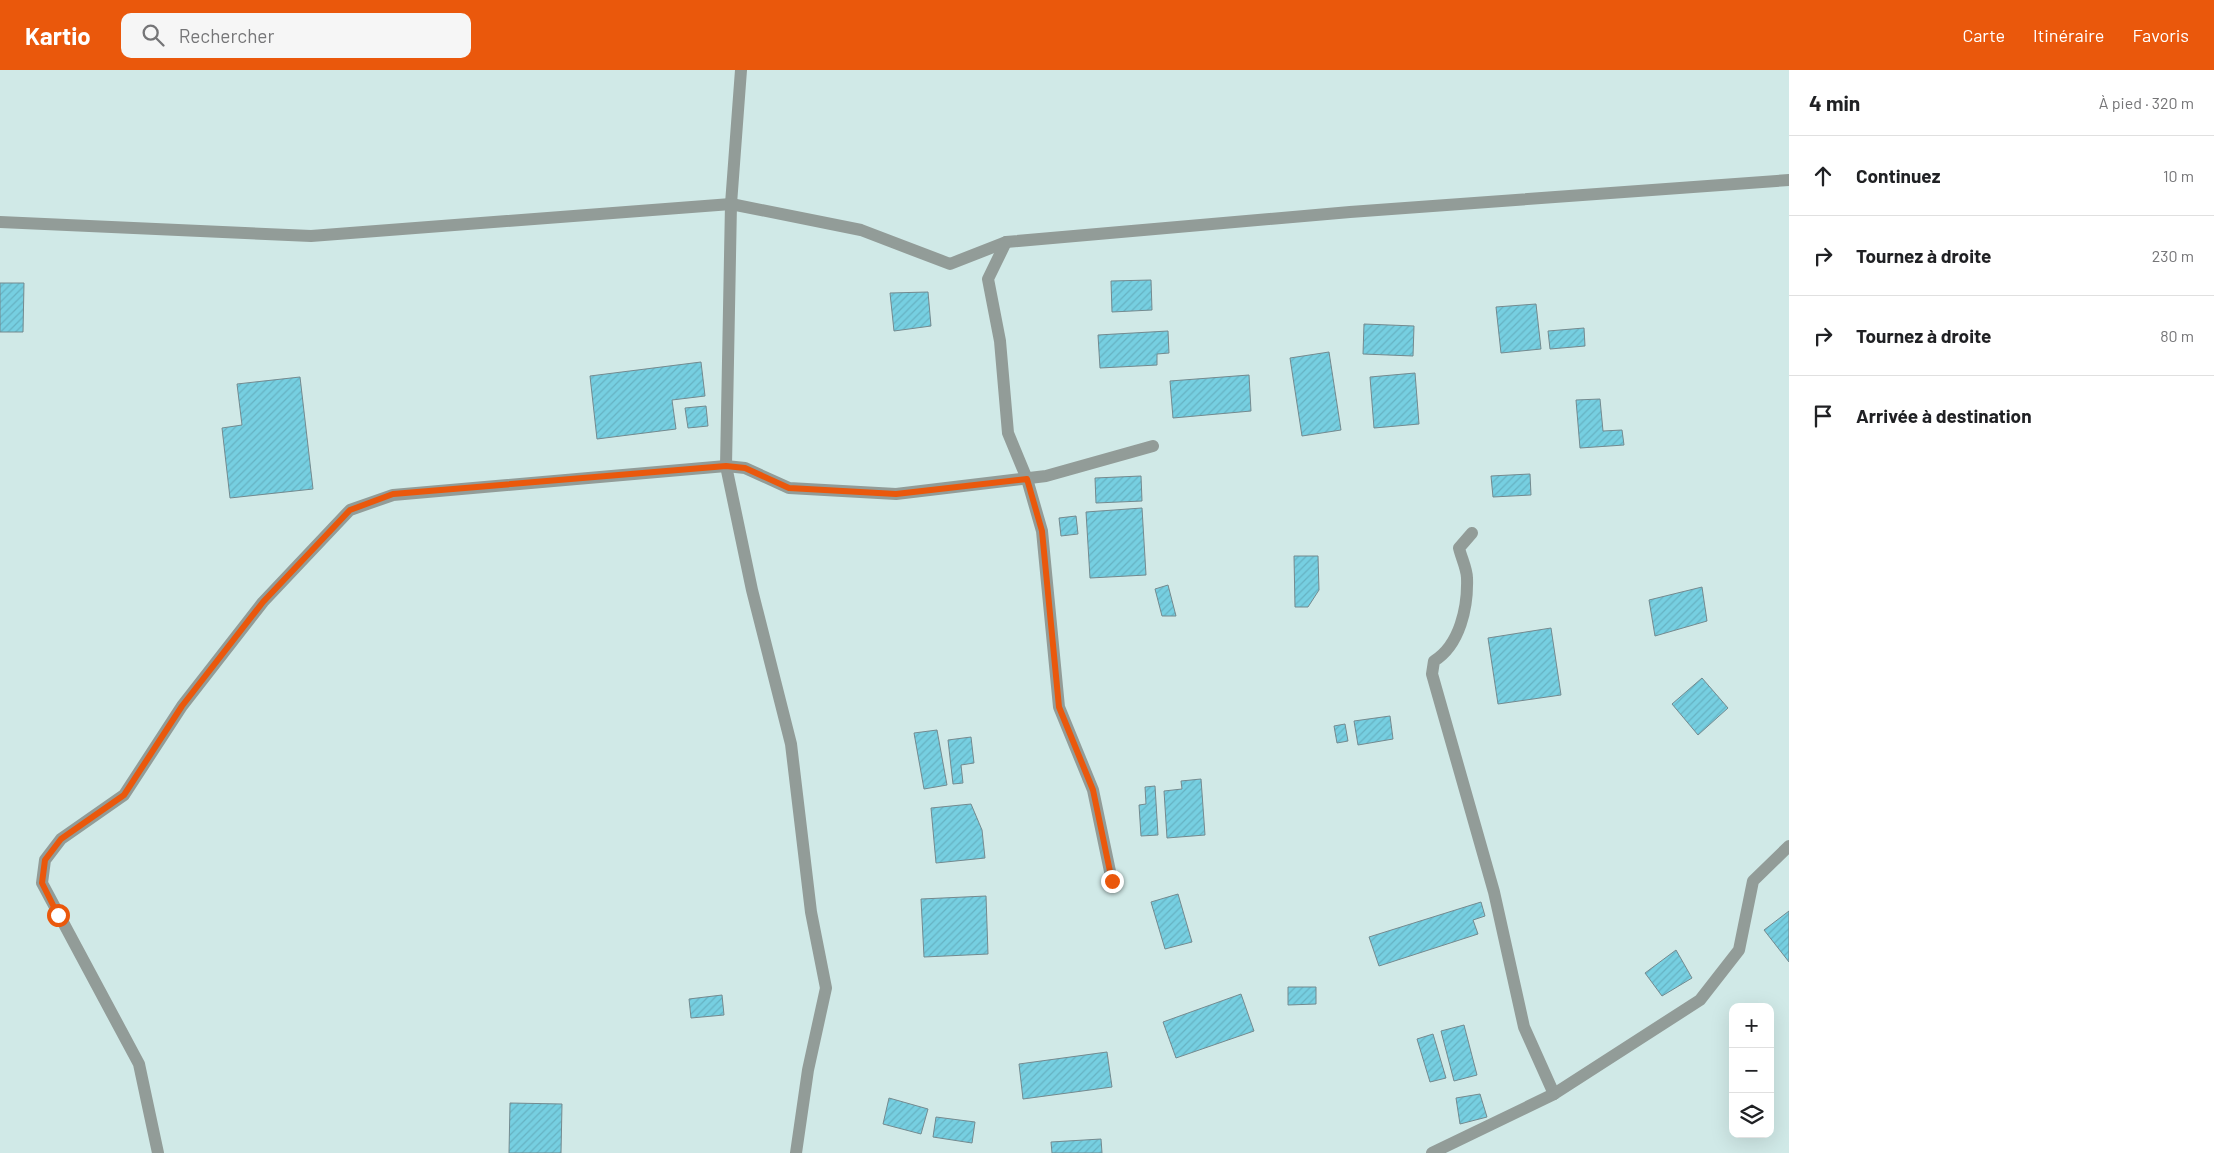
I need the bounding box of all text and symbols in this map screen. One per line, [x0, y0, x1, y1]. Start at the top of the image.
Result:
search box [121, 13, 471, 58]
text: Kartio [25, 21, 91, 50]
icon: search [139, 21, 167, 49]
text: Rechercher [179, 24, 274, 47]
text: Carte [1962, 24, 2005, 46]
text: Itinéraire [2033, 24, 2104, 46]
text: Favoris [2132, 24, 2189, 46]
text: 4 min [1809, 90, 1860, 115]
text: À pied · 320 m [2099, 93, 2194, 112]
icon: ahead [1809, 162, 1837, 190]
text: Continuez [1856, 164, 1940, 187]
text: 10 m [2163, 166, 2194, 185]
icon: right [1809, 242, 1837, 270]
text: Tournez à droite [1856, 244, 1992, 267]
text: 230 m [2152, 246, 2194, 265]
icon: right [1809, 322, 1837, 350]
text: Tournez à droite [1856, 324, 1992, 347]
text: 80 m [2160, 326, 2194, 345]
icon: arrive [1809, 402, 1837, 430]
text: Arrivée à destination [1856, 404, 2032, 427]
route end [1101, 870, 1124, 893]
route start [47, 904, 70, 927]
map controls [1729, 1003, 1774, 1138]
button: + [1729, 1003, 1774, 1048]
button: − [1729, 1048, 1774, 1093]
button: layers [1729, 1093, 1774, 1138]

